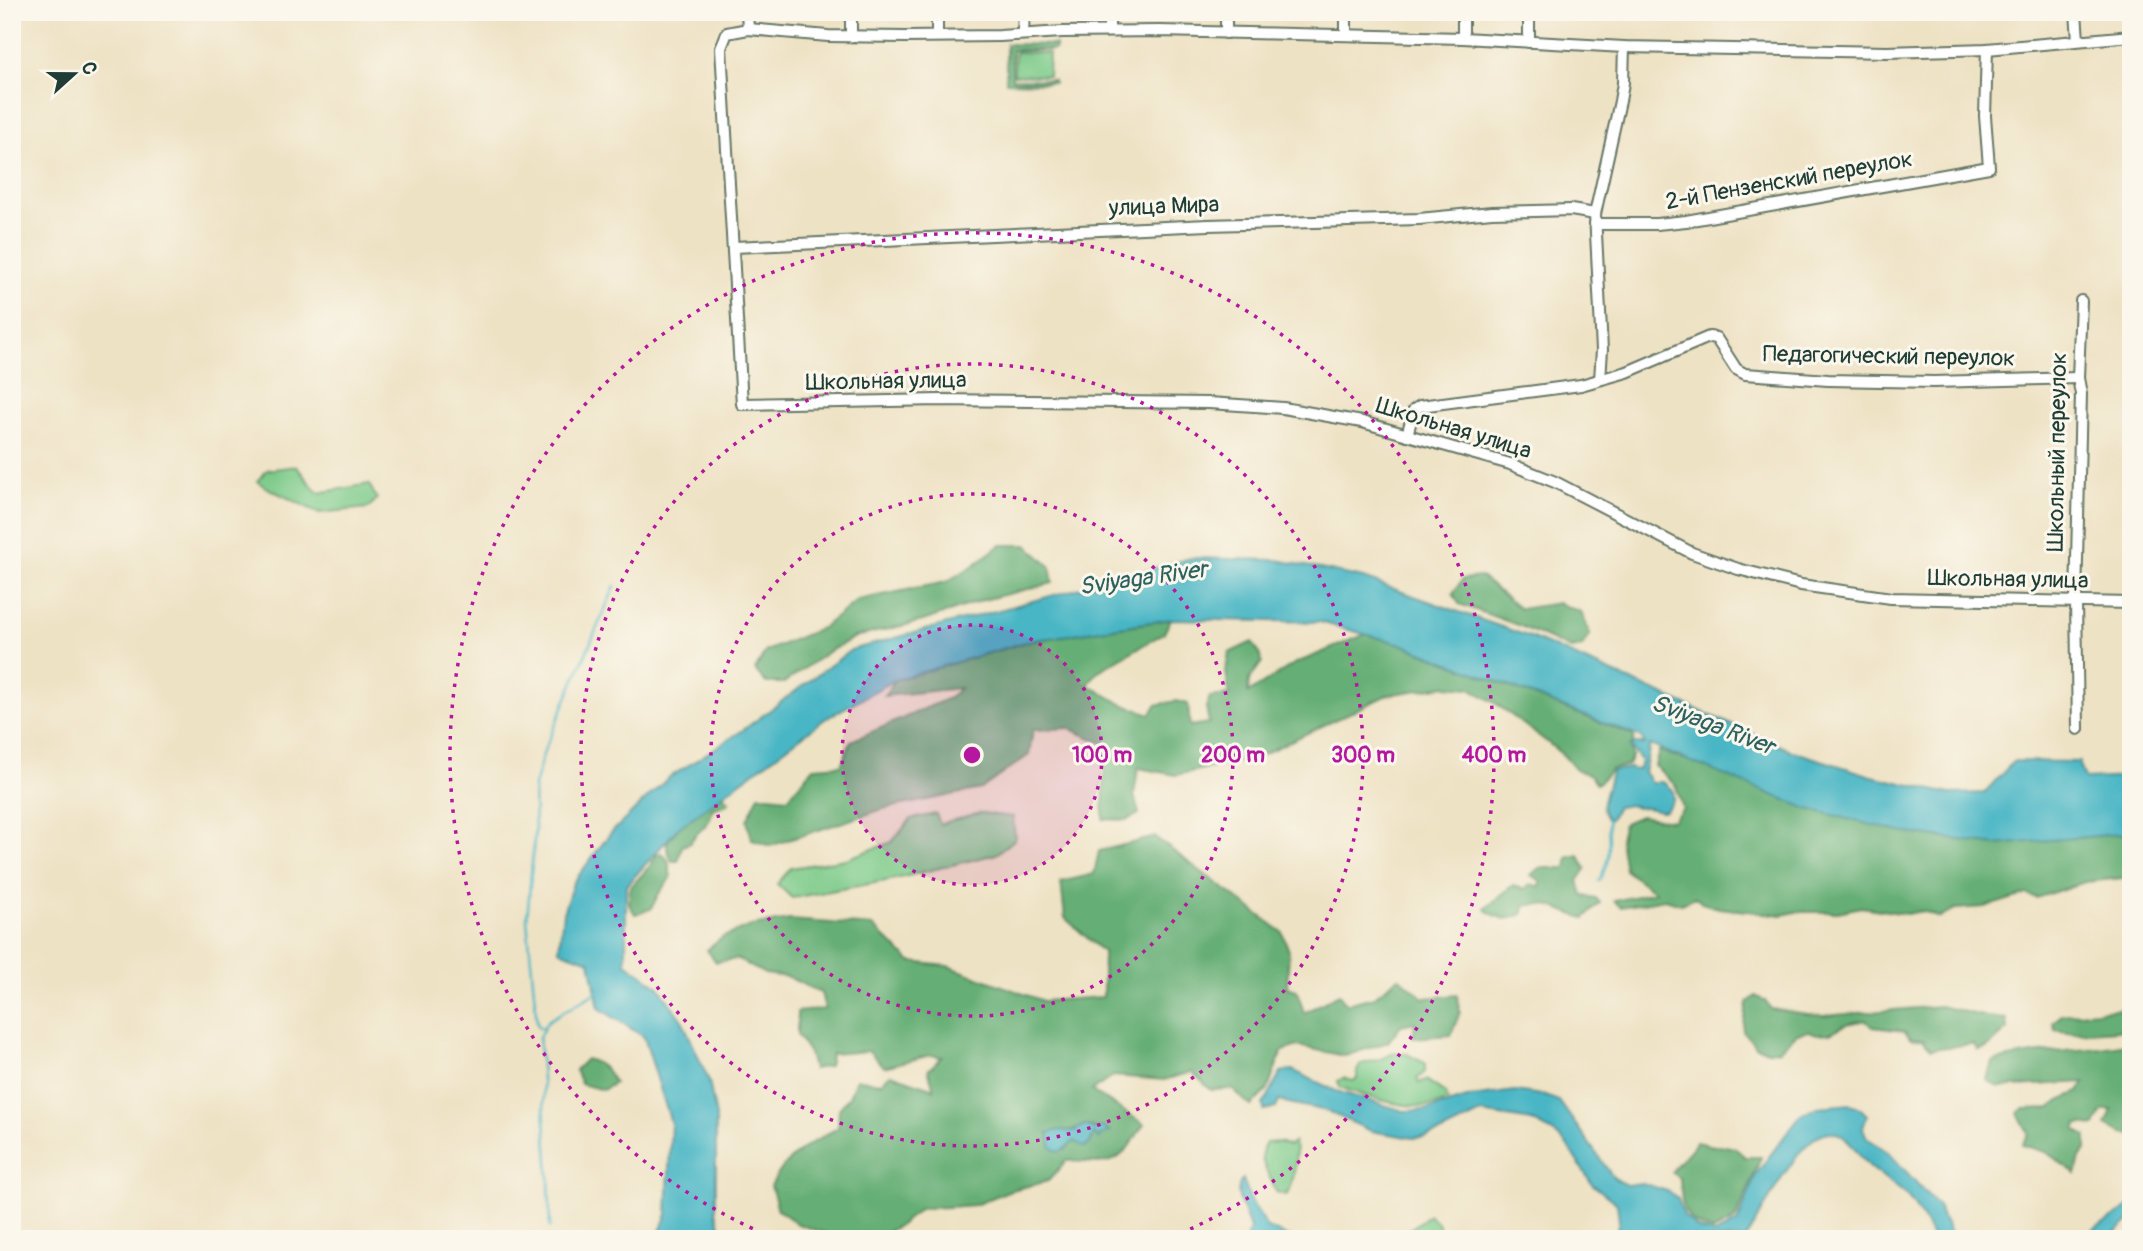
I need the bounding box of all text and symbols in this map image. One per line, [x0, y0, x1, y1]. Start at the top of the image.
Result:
north arrow [38, 38, 108, 108]
text: С [76, 58, 102, 78]
street label: 2-й Пензенский переулок [1663, 144, 1915, 216]
street label: улица Мира [1107, 190, 1220, 222]
street label: Педагогический переулок [1763, 339, 2015, 373]
street label: Школьный переулок [2041, 352, 2073, 552]
street label: Школьная улица [805, 365, 967, 397]
street label: Школьная улица [1373, 391, 1535, 465]
water label: Sviyaga River [1077, 554, 1212, 601]
street label: Школьная улица [1927, 563, 2089, 595]
water label: Sviyaga River [1648, 688, 1782, 763]
text: 100 m [1072, 742, 1132, 769]
text: 200 m [1201, 742, 1265, 769]
text: 300 m [1331, 742, 1395, 769]
text: 400 m [1462, 742, 1526, 769]
centre of rings [960, 743, 984, 767]

